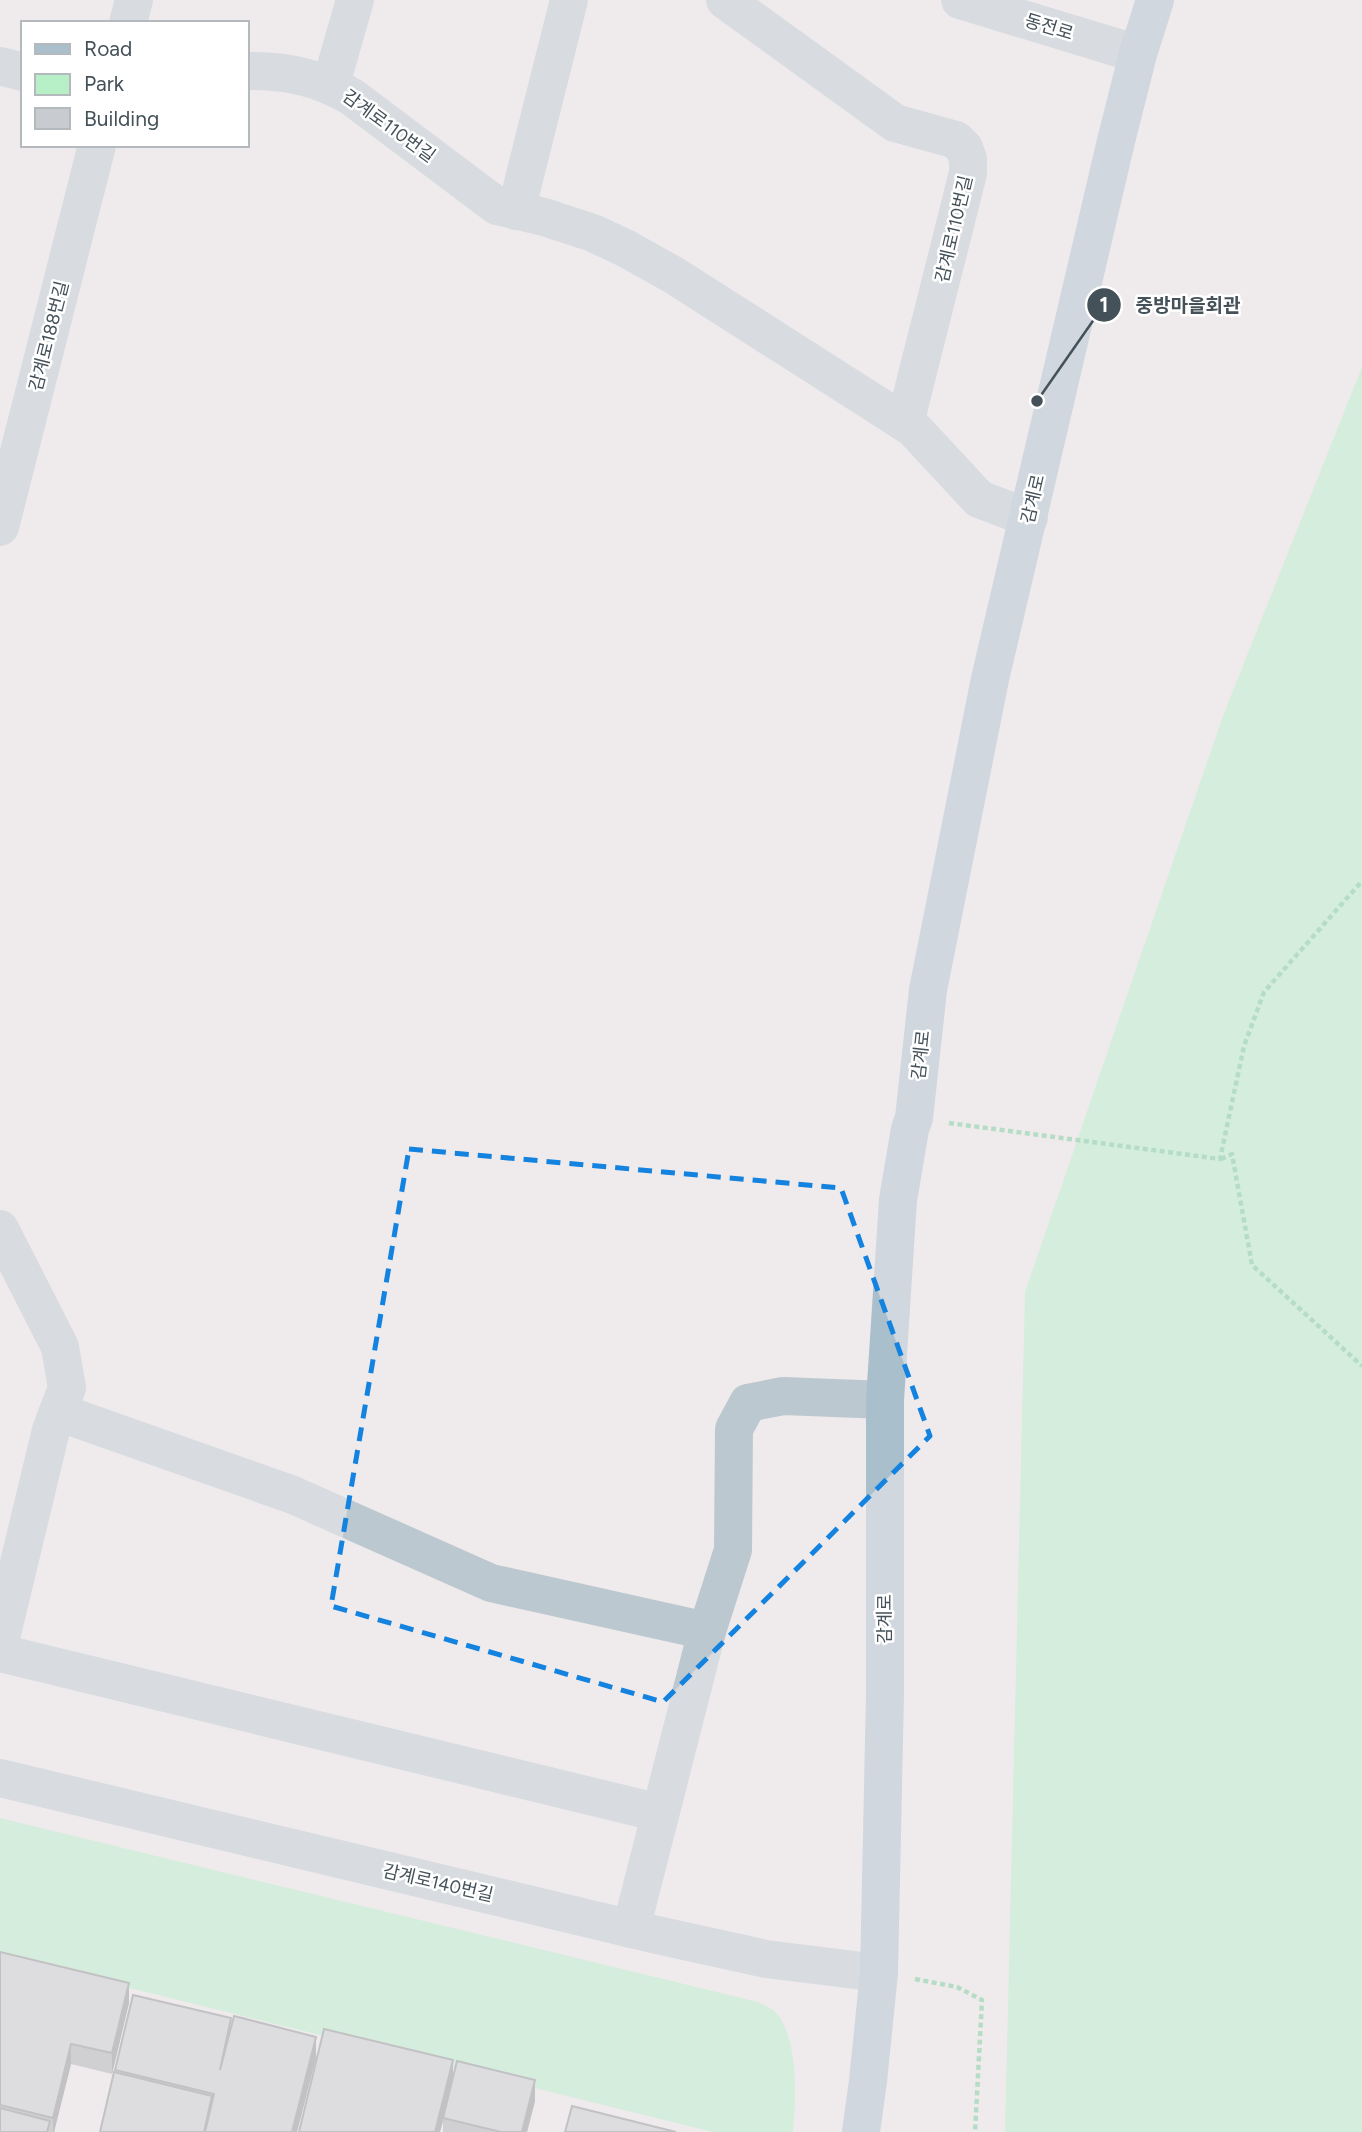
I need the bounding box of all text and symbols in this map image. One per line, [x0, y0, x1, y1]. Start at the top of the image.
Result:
street label: 동전로 [1022, 9, 1076, 45]
legend [21, 21, 248, 147]
text: Road [84, 36, 132, 61]
text: Park [84, 71, 125, 96]
street label: 감계로110번길 [338, 85, 440, 167]
text: Building [84, 106, 159, 131]
street label: 감계로110번길 [931, 173, 977, 285]
street label: 감계로188번길 [25, 279, 73, 393]
callout: 중방마을회관 [1087, 285, 1255, 325]
text: 1 [1100, 292, 1108, 317]
text: 중방마을회관 [1136, 294, 1241, 317]
street label: 감계로 [1017, 472, 1049, 526]
street label: 감계로 [907, 1029, 935, 1081]
street label: 감계로 [874, 1594, 896, 1644]
street label: 감계로140번길 [380, 1860, 496, 1906]

